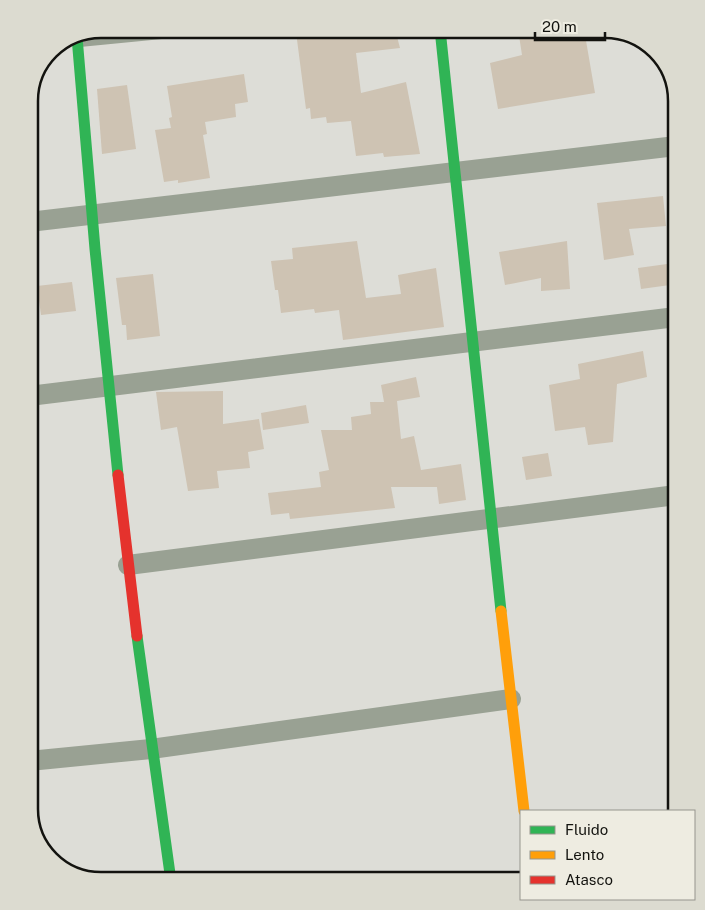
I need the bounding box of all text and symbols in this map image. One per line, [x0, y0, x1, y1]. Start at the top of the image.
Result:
scale bar [535, 10, 605, 42]
text: 20 m [542, 18, 577, 35]
legend [520, 810, 695, 900]
text: Fluido [565, 821, 608, 838]
text: Lento [565, 846, 604, 863]
text: Atasco [565, 871, 613, 888]

